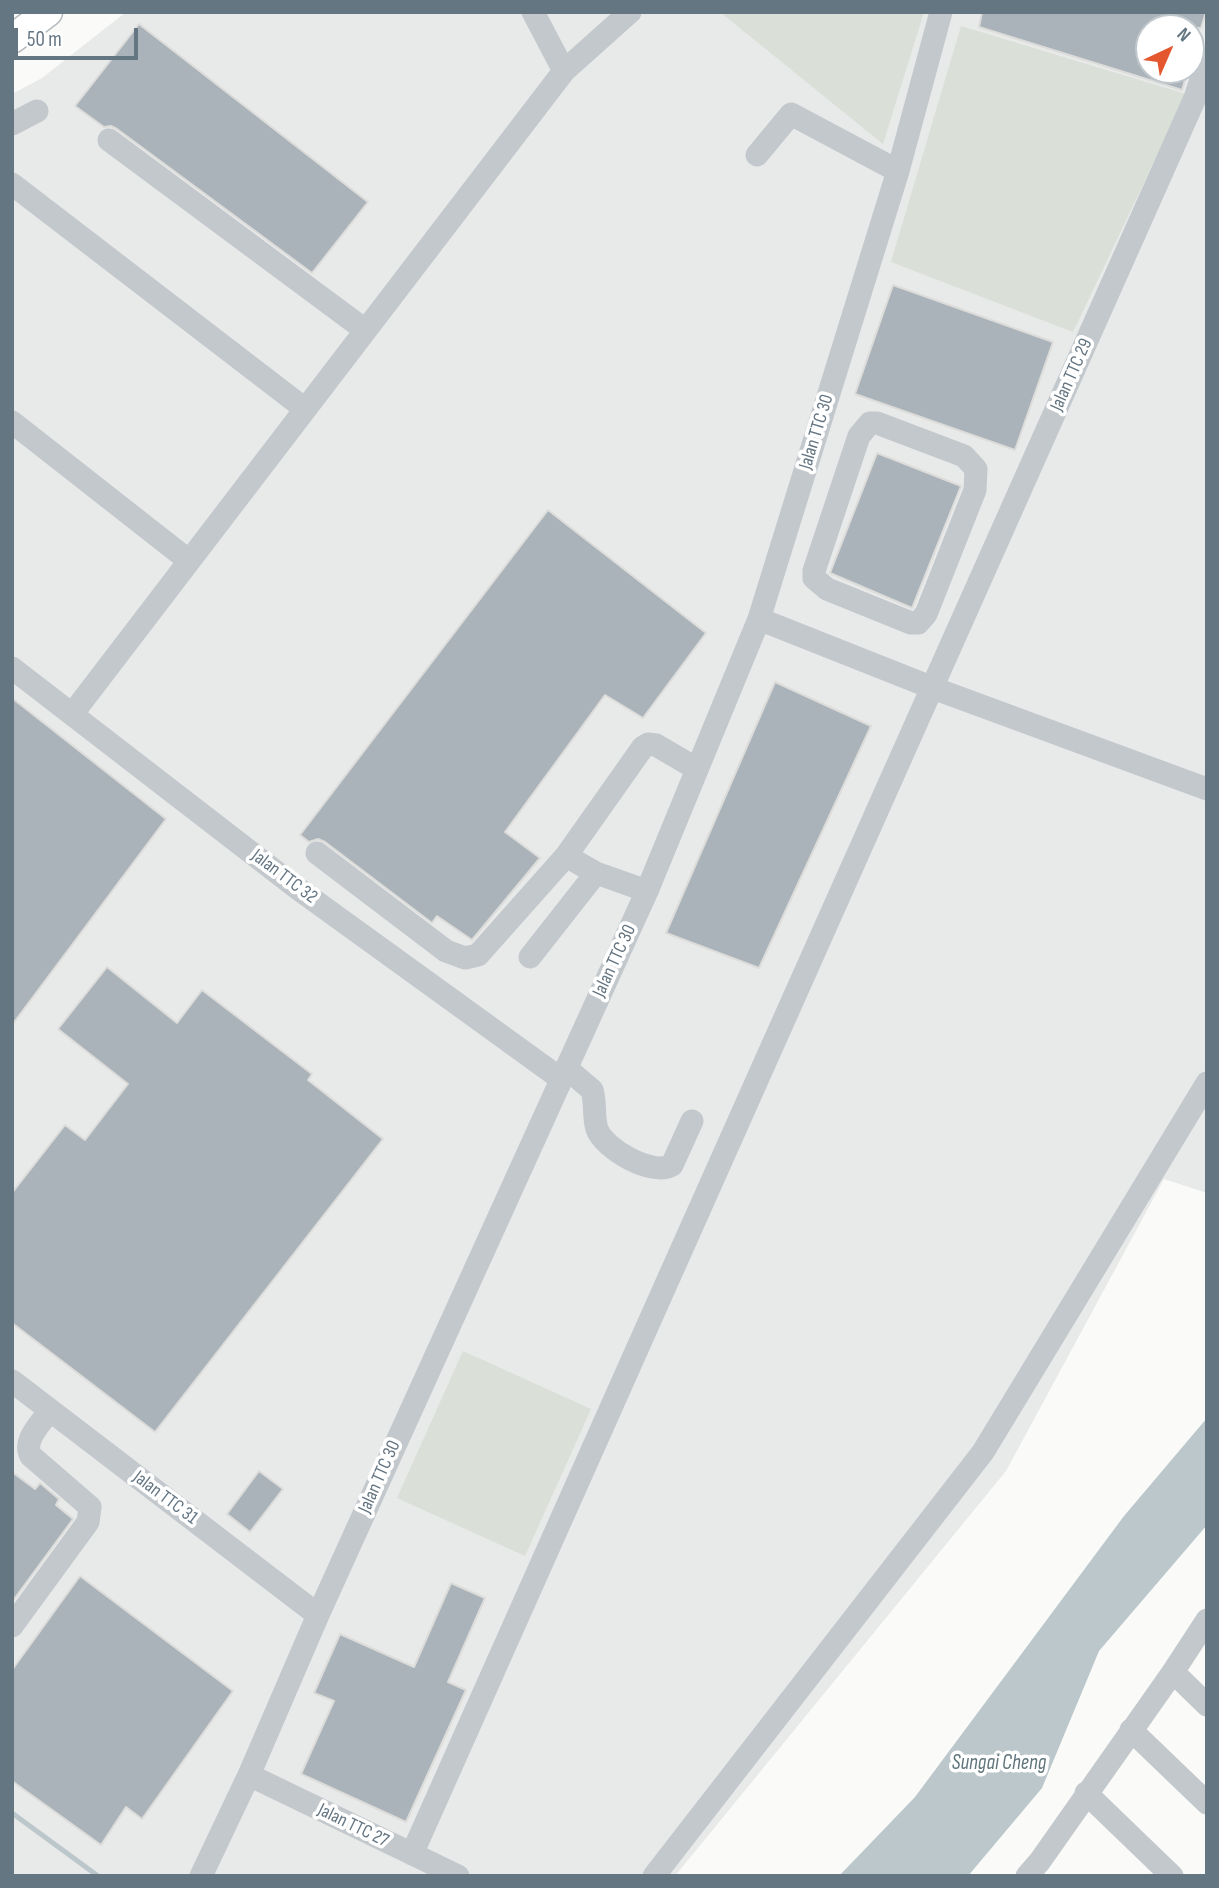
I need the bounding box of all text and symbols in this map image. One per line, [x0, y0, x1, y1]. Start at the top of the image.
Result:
scale bar [18, 14, 142, 58]
north arrow [1135, 14, 1205, 84]
text: N [1172, 23, 1195, 47]
text: 50 m [27, 27, 62, 52]
street label: Jalan TTC 29 [1046, 335, 1098, 415]
street label: Jalan TTC 30 [795, 392, 839, 472]
street label: Jalan TTC 32 [247, 845, 321, 909]
street label: Jalan TTC 30 [588, 921, 642, 1001]
street label: Jalan TTC 30 [354, 1437, 406, 1517]
street label: Jalan TTC 31 [128, 1466, 202, 1530]
water label: Sungai Cheng [952, 1751, 1046, 1777]
street label: Jalan TTC 27 [314, 1799, 392, 1853]

